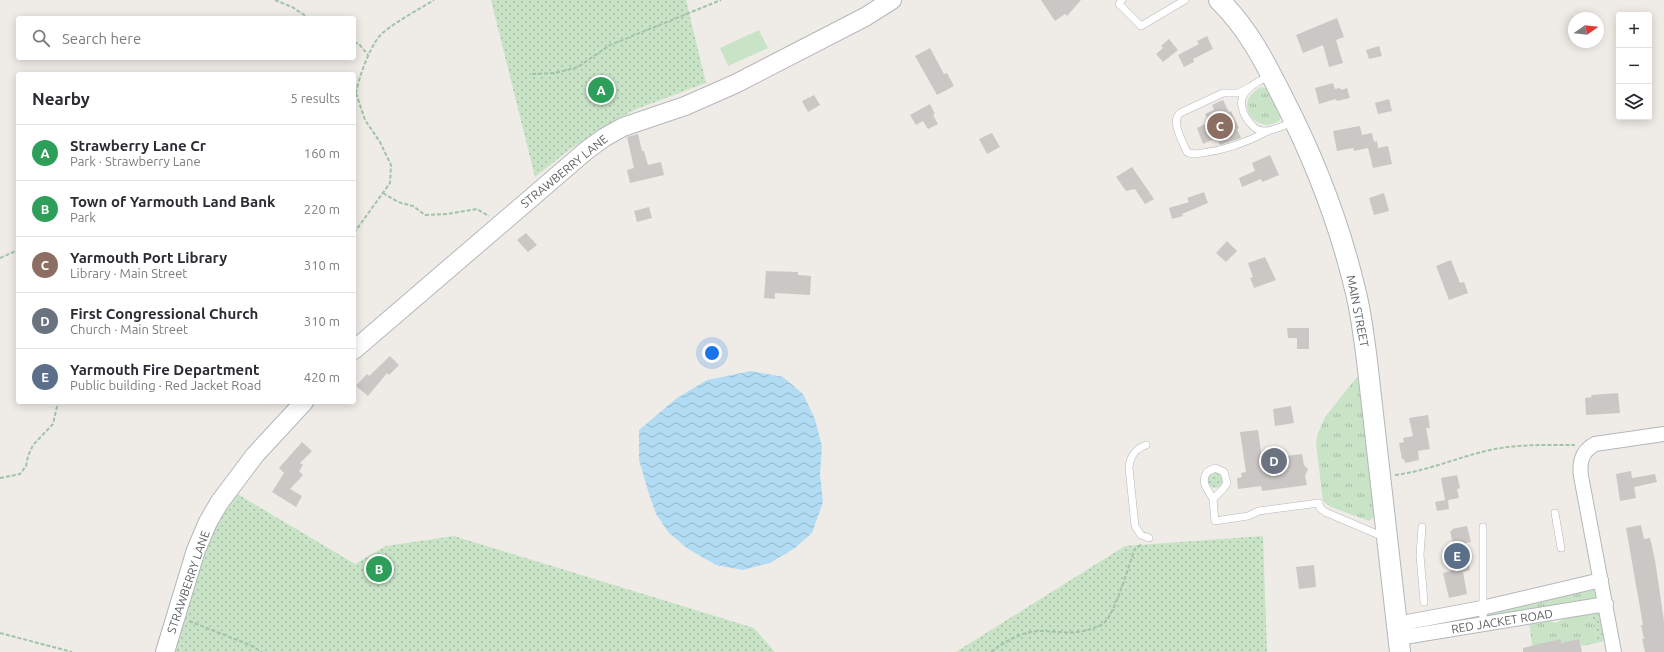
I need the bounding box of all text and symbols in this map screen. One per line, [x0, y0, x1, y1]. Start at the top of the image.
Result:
north arrow [1568, 12, 1604, 48]
map controls [1616, 12, 1652, 120]
button: + [1616, 12, 1652, 48]
search box [16, 16, 356, 60]
icon: search [30, 27, 52, 49]
text: Search here [62, 30, 141, 47]
button: − [1616, 48, 1652, 84]
pin: A [588, 75, 614, 105]
button: layers [1616, 84, 1652, 120]
text: Nearby [32, 89, 90, 108]
text: 5 results [290, 91, 340, 105]
pin: C [1207, 111, 1233, 141]
street label: STRAWBERRY LANE [518, 132, 610, 210]
text: Strawberry Lane Cr [70, 137, 206, 154]
text: A [40, 146, 50, 160]
text: 160 m [304, 146, 340, 160]
text: Park · Strawberry Lane [70, 154, 201, 168]
text: Town of Yarmouth Land Bank [70, 193, 275, 210]
text: B [41, 202, 49, 216]
text: 220 m [304, 202, 340, 216]
text: Park [70, 210, 96, 224]
text: Yarmouth Port Library [70, 249, 227, 266]
text: C [41, 258, 49, 272]
text: 310 m [304, 258, 340, 272]
text: Library · Main Street [70, 266, 187, 280]
street label: MAIN STREET [1345, 274, 1371, 348]
text: First Congressional Church [70, 305, 258, 322]
text: D [40, 314, 50, 328]
text: 310 m [304, 314, 340, 328]
text: Church · Main Street [70, 322, 188, 336]
your location [702, 343, 722, 363]
text: Yarmouth Fire Department [70, 361, 260, 378]
text: E [41, 370, 49, 384]
text: 420 m [304, 370, 340, 384]
text: Public building · Red Jacket Road [70, 378, 261, 392]
pin: D [1261, 446, 1287, 476]
street label: STRAWBERRY LANE [164, 529, 212, 635]
pin: E [1444, 541, 1470, 571]
pin: B [366, 554, 392, 584]
street label: RED JACKET ROAD [1450, 607, 1554, 635]

